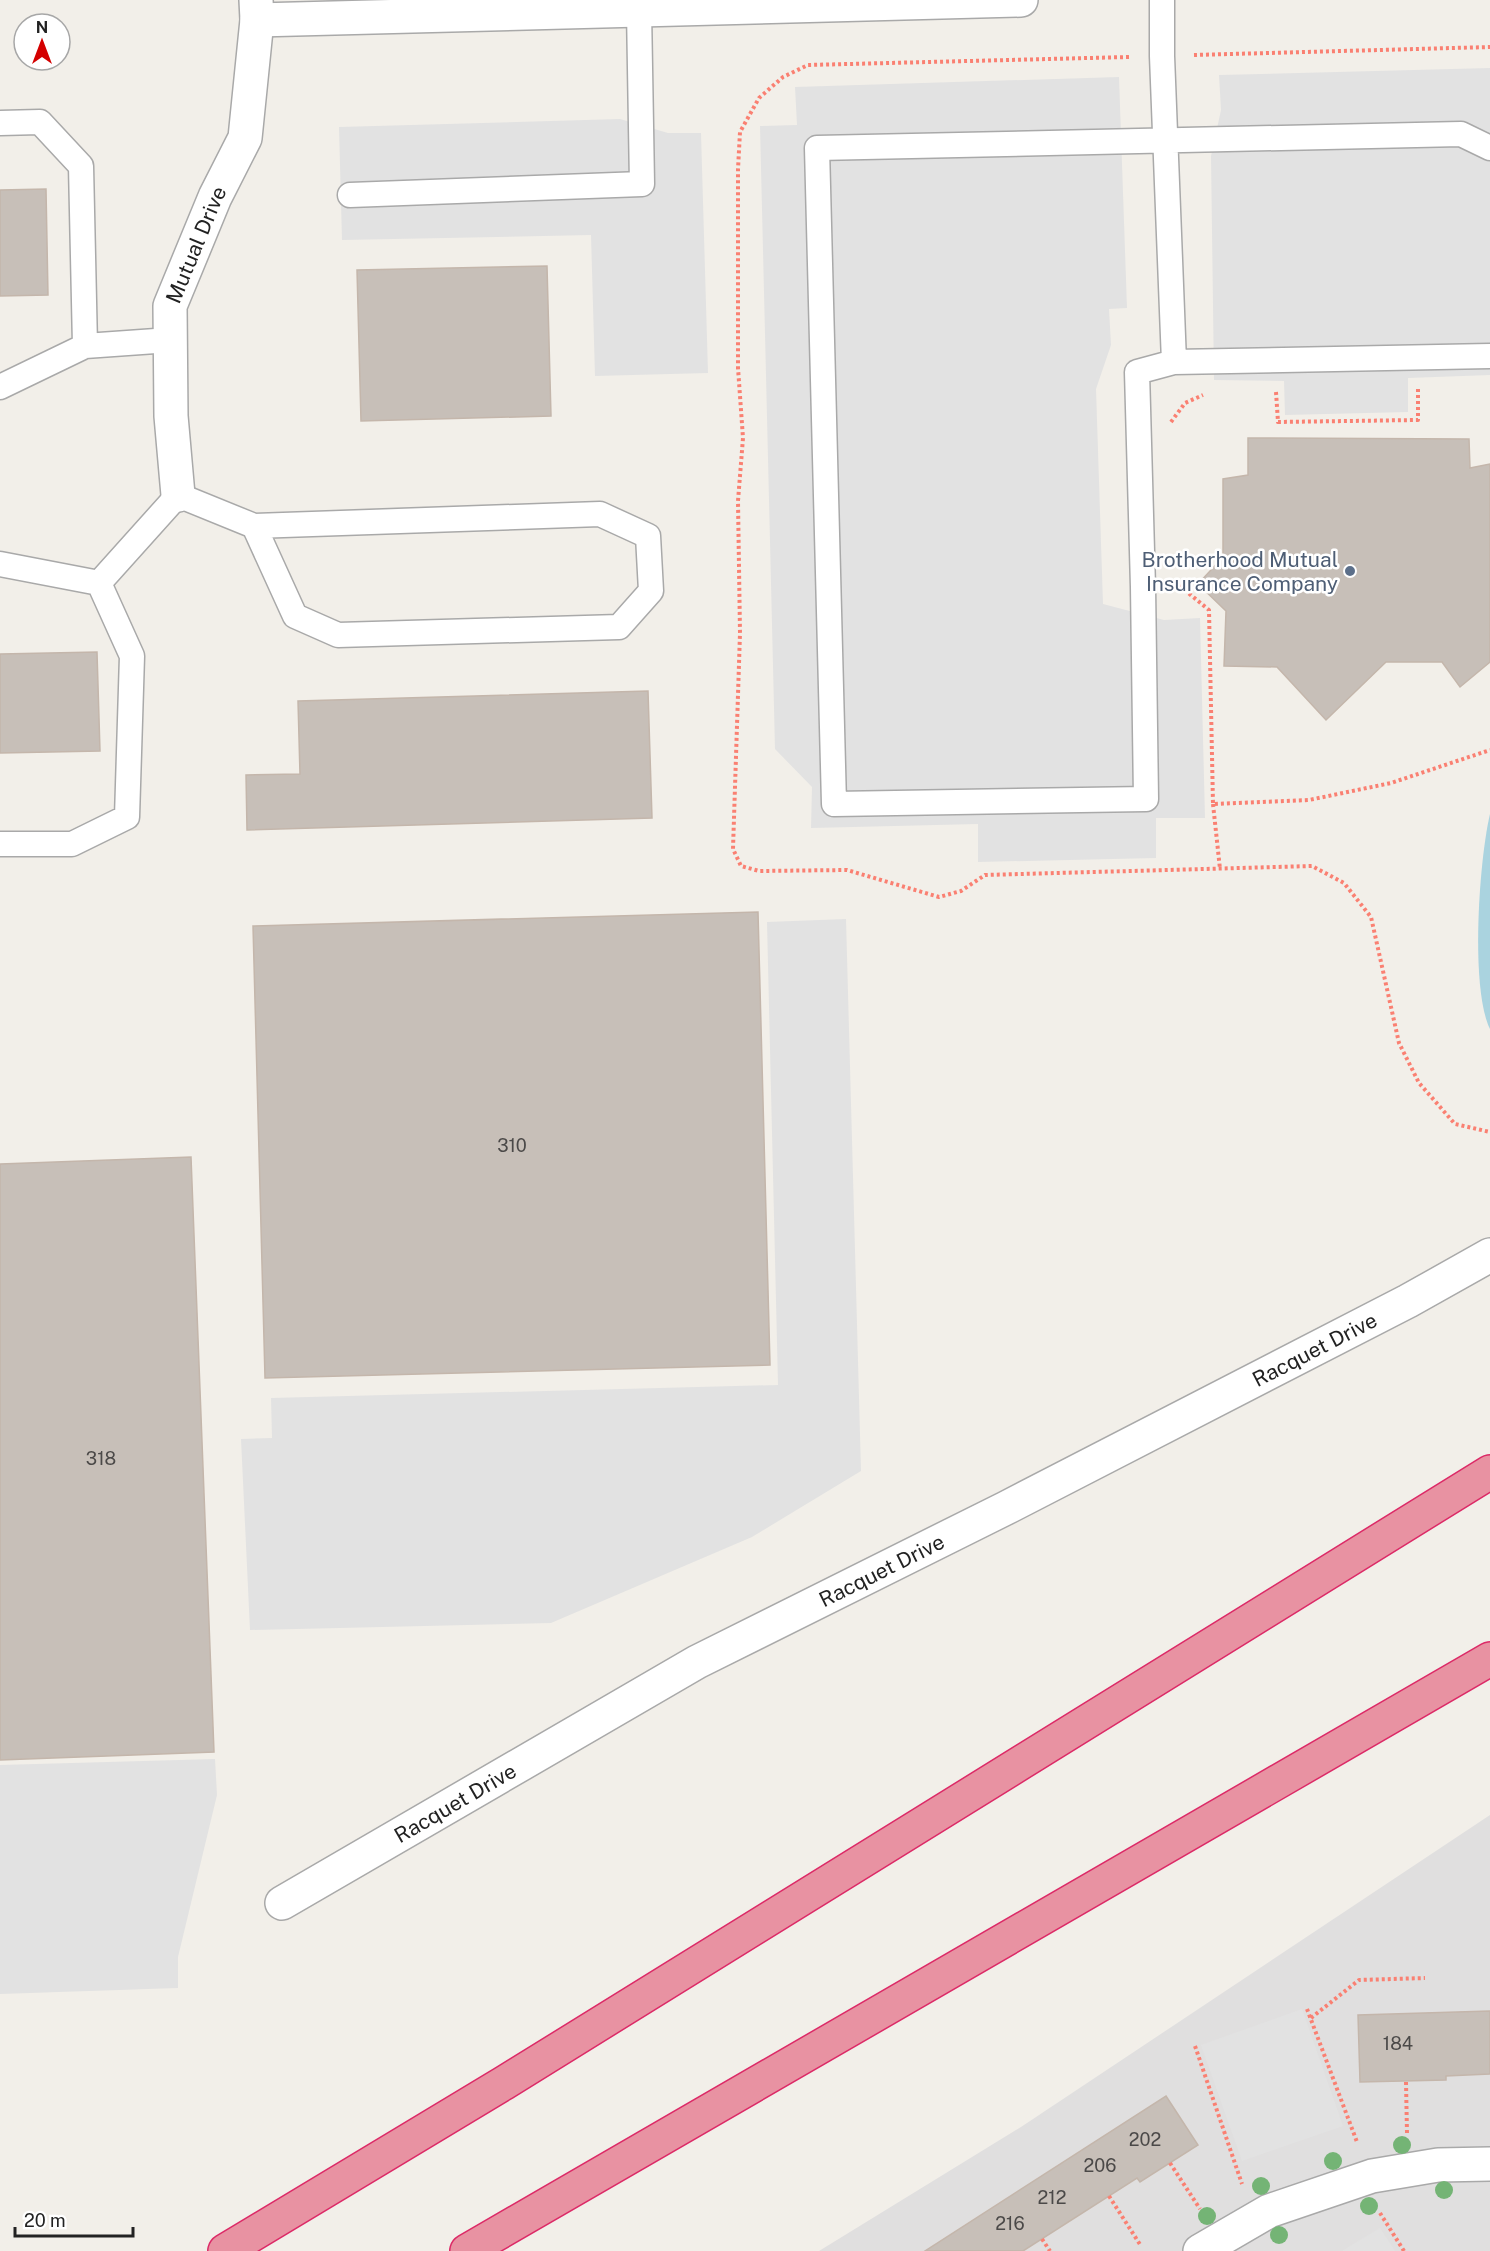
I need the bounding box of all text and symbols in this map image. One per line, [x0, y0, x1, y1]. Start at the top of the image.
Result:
north arrow [12, 12, 72, 72]
text: N [36, 18, 48, 37]
street label: Mutual Drive [160, 182, 231, 307]
place label: Brotherhood Mutual Insurance Company [1142, 547, 1338, 596]
marker: Brotherhood Mutual Insurance Company [1343, 564, 1357, 578]
house number: 310 [497, 1135, 527, 1156]
street label: Racquet Drive [1248, 1307, 1381, 1392]
house number: 318 [86, 1448, 116, 1469]
street label: Racquet Drive [815, 1528, 948, 1612]
street label: Racquet Drive [390, 1757, 520, 1848]
house number: 184 [1383, 2033, 1413, 2054]
house number: 202 [1129, 2129, 1161, 2150]
house number: 206 [1084, 2155, 1116, 2176]
house number: 212 [1038, 2187, 1066, 2208]
scale bar [15, 2200, 134, 2238]
text: 20 m [24, 2210, 66, 2231]
house number: 216 [995, 2213, 1025, 2234]

